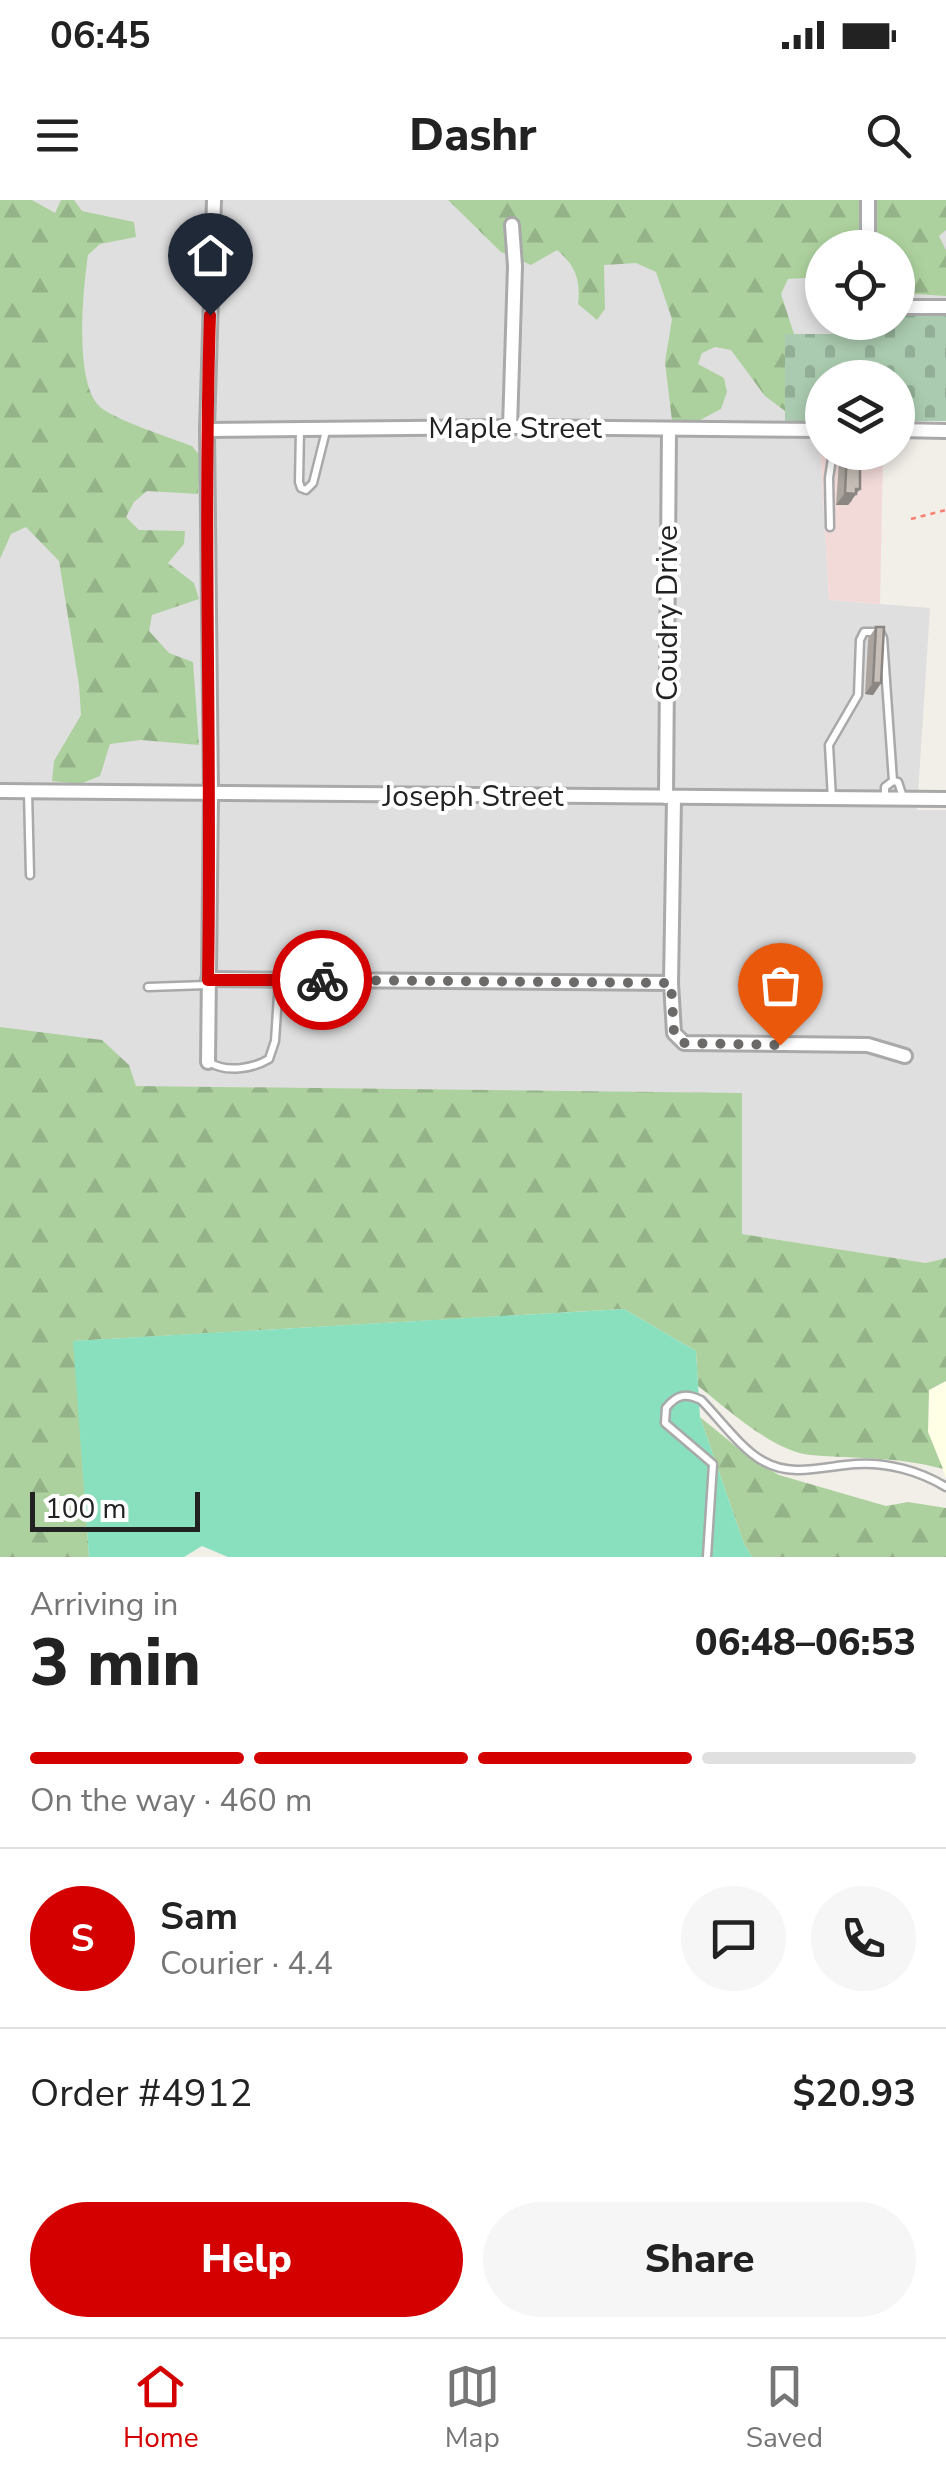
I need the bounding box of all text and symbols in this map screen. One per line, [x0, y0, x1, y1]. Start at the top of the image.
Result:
text: 06:45 [50, 10, 151, 61]
text: Dashr [409, 105, 537, 166]
icon: menu [30, 108, 85, 163]
icon: search [861, 108, 916, 163]
pin [168, 213, 253, 316]
icon: home [183, 228, 238, 283]
map controls [805, 230, 915, 470]
button: locate [805, 230, 915, 340]
button: layers [805, 360, 915, 470]
street label: Maple Street [428, 408, 602, 449]
street label: Coudry Drive [647, 525, 688, 701]
street label: Joseph Street [382, 776, 564, 817]
courier [272, 930, 372, 1030]
pin [738, 943, 823, 1046]
icon: bike [295, 953, 350, 1008]
icon: bag [753, 958, 808, 1013]
scale bar [30, 1487, 200, 1532]
text: 100 m [45, 1490, 127, 1528]
text: Arriving in [30, 1583, 178, 1626]
text: 06:48–06:53 [695, 1617, 916, 1668]
text: 3 min [30, 1619, 201, 1708]
text: On the way · 460 m [30, 1779, 312, 1822]
button: chat [681, 1886, 786, 1991]
button: phone [811, 1886, 916, 1991]
text: Sam [160, 1891, 238, 1942]
text: S [71, 1913, 94, 1964]
text: Courier · 4.4 [160, 1942, 333, 1985]
text: Order #4912 [30, 2068, 252, 2119]
text: $20.93 [793, 2068, 916, 2119]
button: Help [30, 2202, 463, 2317]
button: Share [483, 2202, 916, 2317]
tab: Home [123, 2359, 199, 2457]
tab: Map [445, 2359, 500, 2457]
tab: Saved [746, 2359, 823, 2457]

